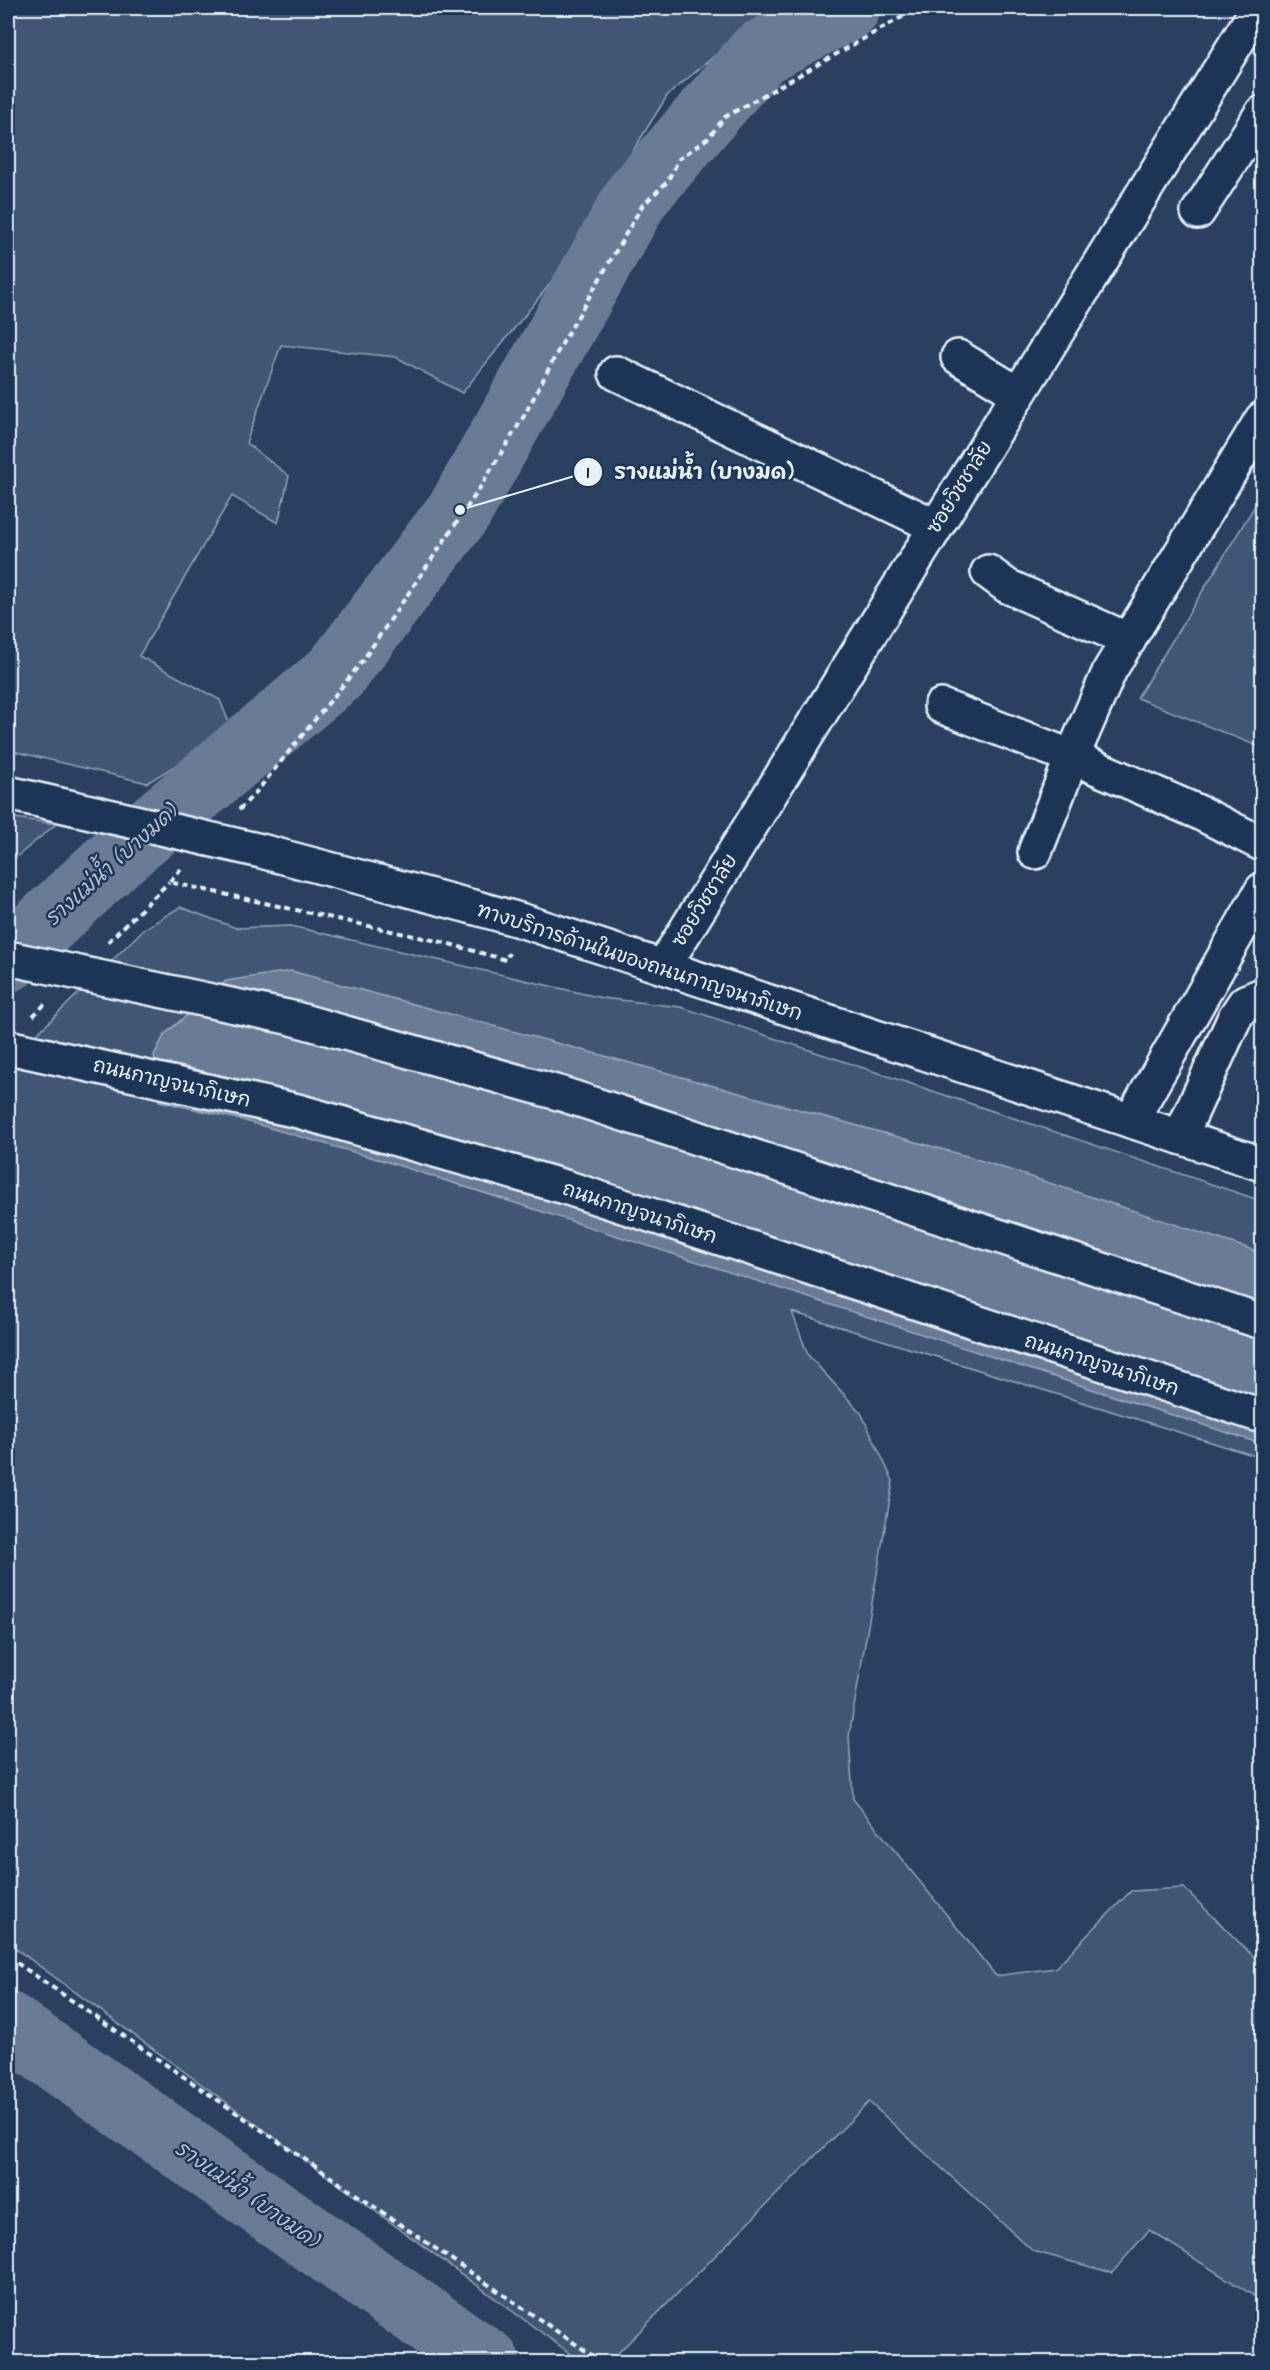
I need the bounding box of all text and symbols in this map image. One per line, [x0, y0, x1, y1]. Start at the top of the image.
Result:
street label: ซอยวิชชาลัย [920, 435, 1000, 540]
text: รางแม่น้ำ (บางมด) [614, 451, 794, 487]
callout: รางแม่น้ำ (บางมด) [573, 453, 806, 492]
text: 1 [587, 460, 590, 485]
water label: รางแม่น้ำ (บางมด) [35, 792, 186, 933]
street label: ซอยวิชชาลัย [665, 848, 745, 953]
street label: ทางบริการด้านในของถนนกาญจนาภิเษก [473, 896, 806, 1028]
street label: ถนนกาญจนาภิเษก [90, 1051, 253, 1115]
street label: ถนนกาญจนาภิเษก [559, 1175, 721, 1251]
street label: ถนนกาญจนาภิเษก [1021, 1327, 1183, 1403]
water label: รางแม่น้ำ (บางมด) [169, 2129, 330, 2256]

